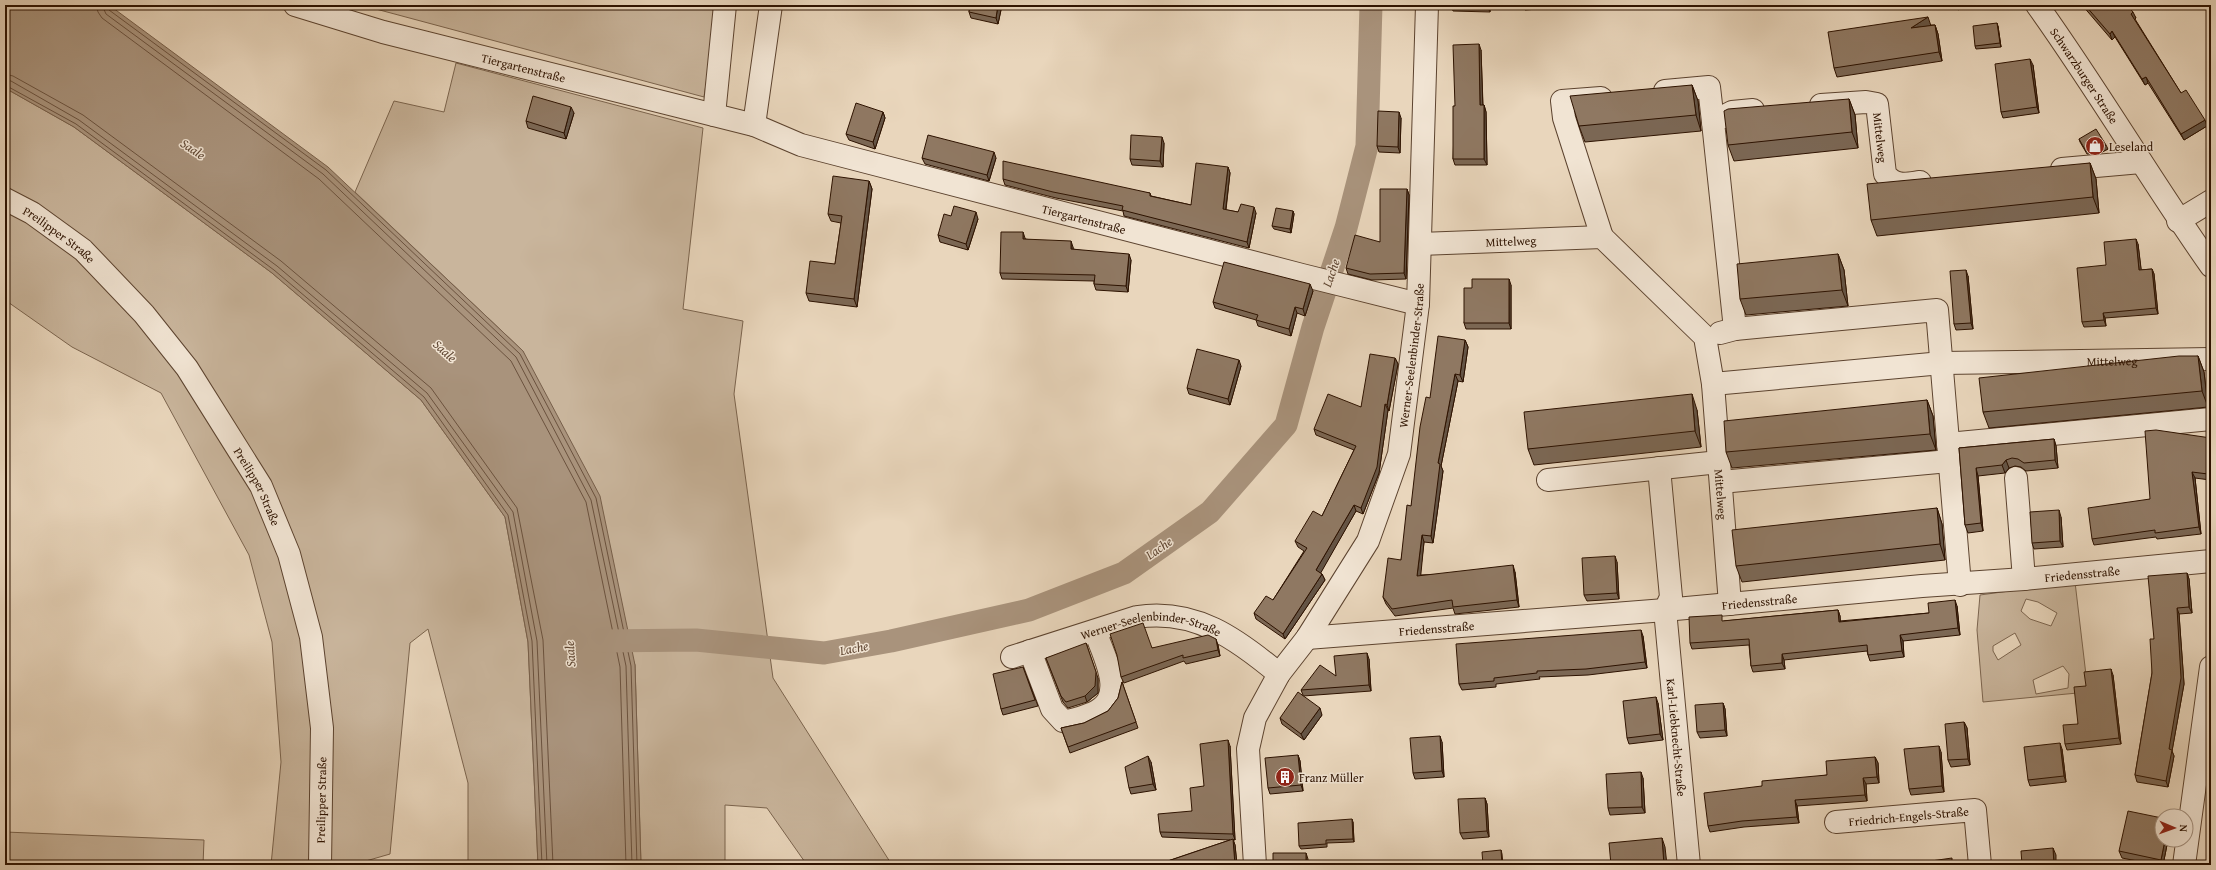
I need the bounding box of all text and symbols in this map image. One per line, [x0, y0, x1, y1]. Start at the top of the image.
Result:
street label: Schwarzburger Straße [2047, 24, 2123, 127]
street label: Tiergartenstraße [480, 49, 568, 86]
street label: Mittelweg [1870, 111, 1892, 164]
water label: Saale [177, 134, 209, 164]
shop icon: Leseland [2084, 135, 2106, 157]
place label: Leseland [2109, 138, 2154, 155]
street label: Tiergartenstraße [1040, 199, 1128, 238]
street label: Preilipper Straße [20, 201, 100, 267]
street label: Mittelweg [1485, 231, 1537, 250]
water label: Lache [1317, 256, 1345, 291]
street label: Werner-Seelenbinder-Straße [1394, 283, 1427, 429]
water label: Saale [429, 335, 461, 367]
street label: Mittelweg [2087, 352, 2137, 369]
street label: Preilipper Straße [230, 444, 285, 528]
street label: Mittelweg [1711, 468, 1732, 520]
water label: Lache [1141, 532, 1176, 565]
street label: Friedensstraße [2044, 561, 2121, 585]
street label: Friedensstraße [1721, 589, 1798, 613]
text: Werner-Seelenbinder-Straße [1078, 607, 1225, 643]
street label: Friedensstraße [1398, 616, 1475, 639]
street label: Werner-Seelenbinder-Straße [1078, 628, 1224, 644]
water label: Lache [837, 636, 870, 660]
water label: Saale [560, 640, 580, 668]
street label: Karl-Liebknecht-Straße [1663, 678, 1691, 798]
street label: Preilipper Straße [312, 756, 330, 843]
building icon: Franz Müller [1274, 766, 1296, 788]
place label: Franz Müller [1299, 769, 1364, 786]
street label: Friedrich-Engels-Straße [1848, 802, 1970, 829]
north arrow [2154, 808, 2194, 848]
text: N [2176, 824, 2192, 833]

